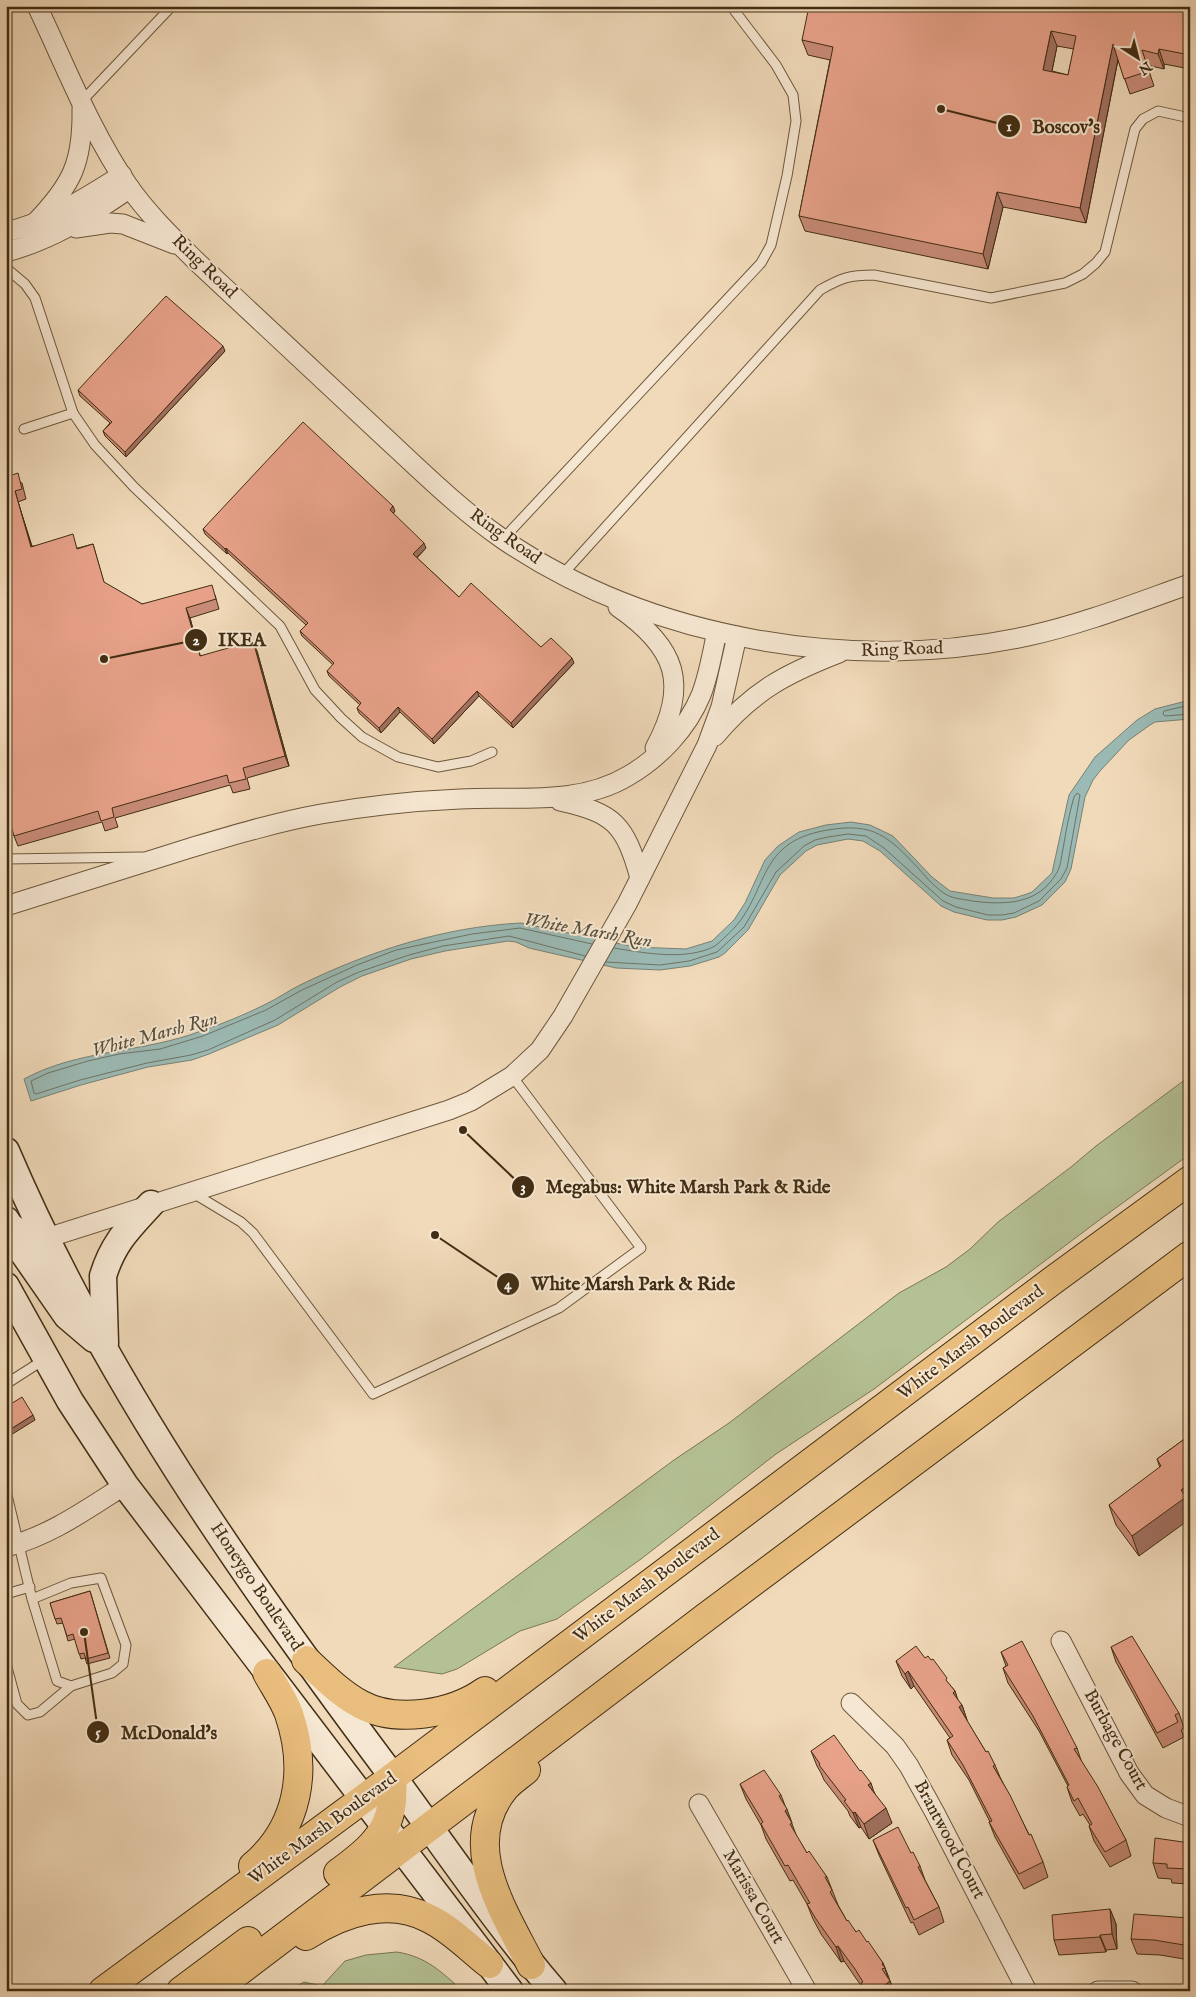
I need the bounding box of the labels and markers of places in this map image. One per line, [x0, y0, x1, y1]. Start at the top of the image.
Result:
callout: Boscov's [997, 109, 1110, 143]
callout: IKEA [183, 623, 276, 657]
callout: Megabus: White Marsh Park & Ride [511, 1170, 841, 1204]
callout: White Marsh Park & Ride [496, 1267, 745, 1301]
callout: McDonald's [86, 1715, 227, 1749]

